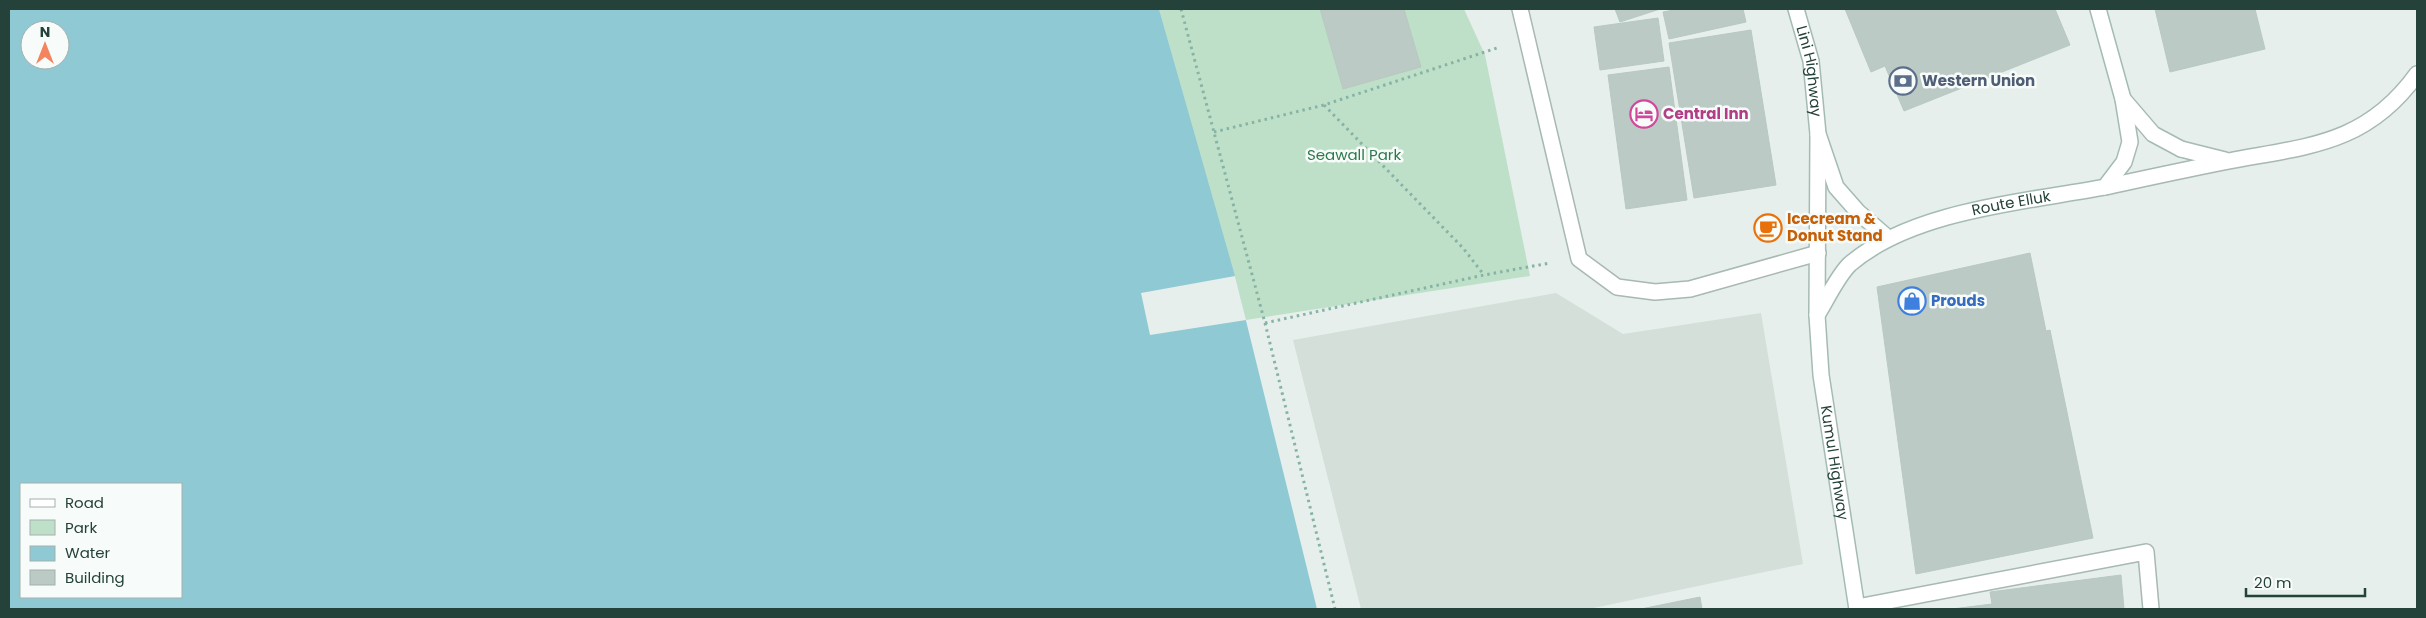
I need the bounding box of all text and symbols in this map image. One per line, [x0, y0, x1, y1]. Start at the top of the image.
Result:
north arrow [20, 20, 70, 70]
text: N [40, 22, 50, 42]
street label: Lini Highway [1791, 23, 1827, 118]
bank icon: Western Union [1888, 66, 1918, 96]
place label: Western Union [1922, 70, 2035, 91]
hotel icon: Central Inn [1629, 99, 1659, 129]
place label: Central Inn [1663, 103, 1749, 124]
park label: Seawall Park [1307, 144, 1401, 165]
street label: Route Elluk [1970, 185, 2052, 221]
place label: Icecream & Donut Stand [1787, 208, 1883, 246]
cafe icon: Icecream & Donut Stand [1753, 213, 1783, 243]
shop icon: Prouds [1897, 286, 1927, 316]
place label: Prouds [1931, 290, 1985, 311]
street label: Kumul Highway [1816, 404, 1854, 522]
legend [20, 483, 182, 598]
text: Road [65, 492, 104, 513]
text: Park [65, 517, 97, 538]
text: Water [65, 542, 111, 563]
scale bar [2246, 566, 2365, 598]
text: Building [65, 567, 125, 588]
text: 20 m [2254, 572, 2292, 593]

